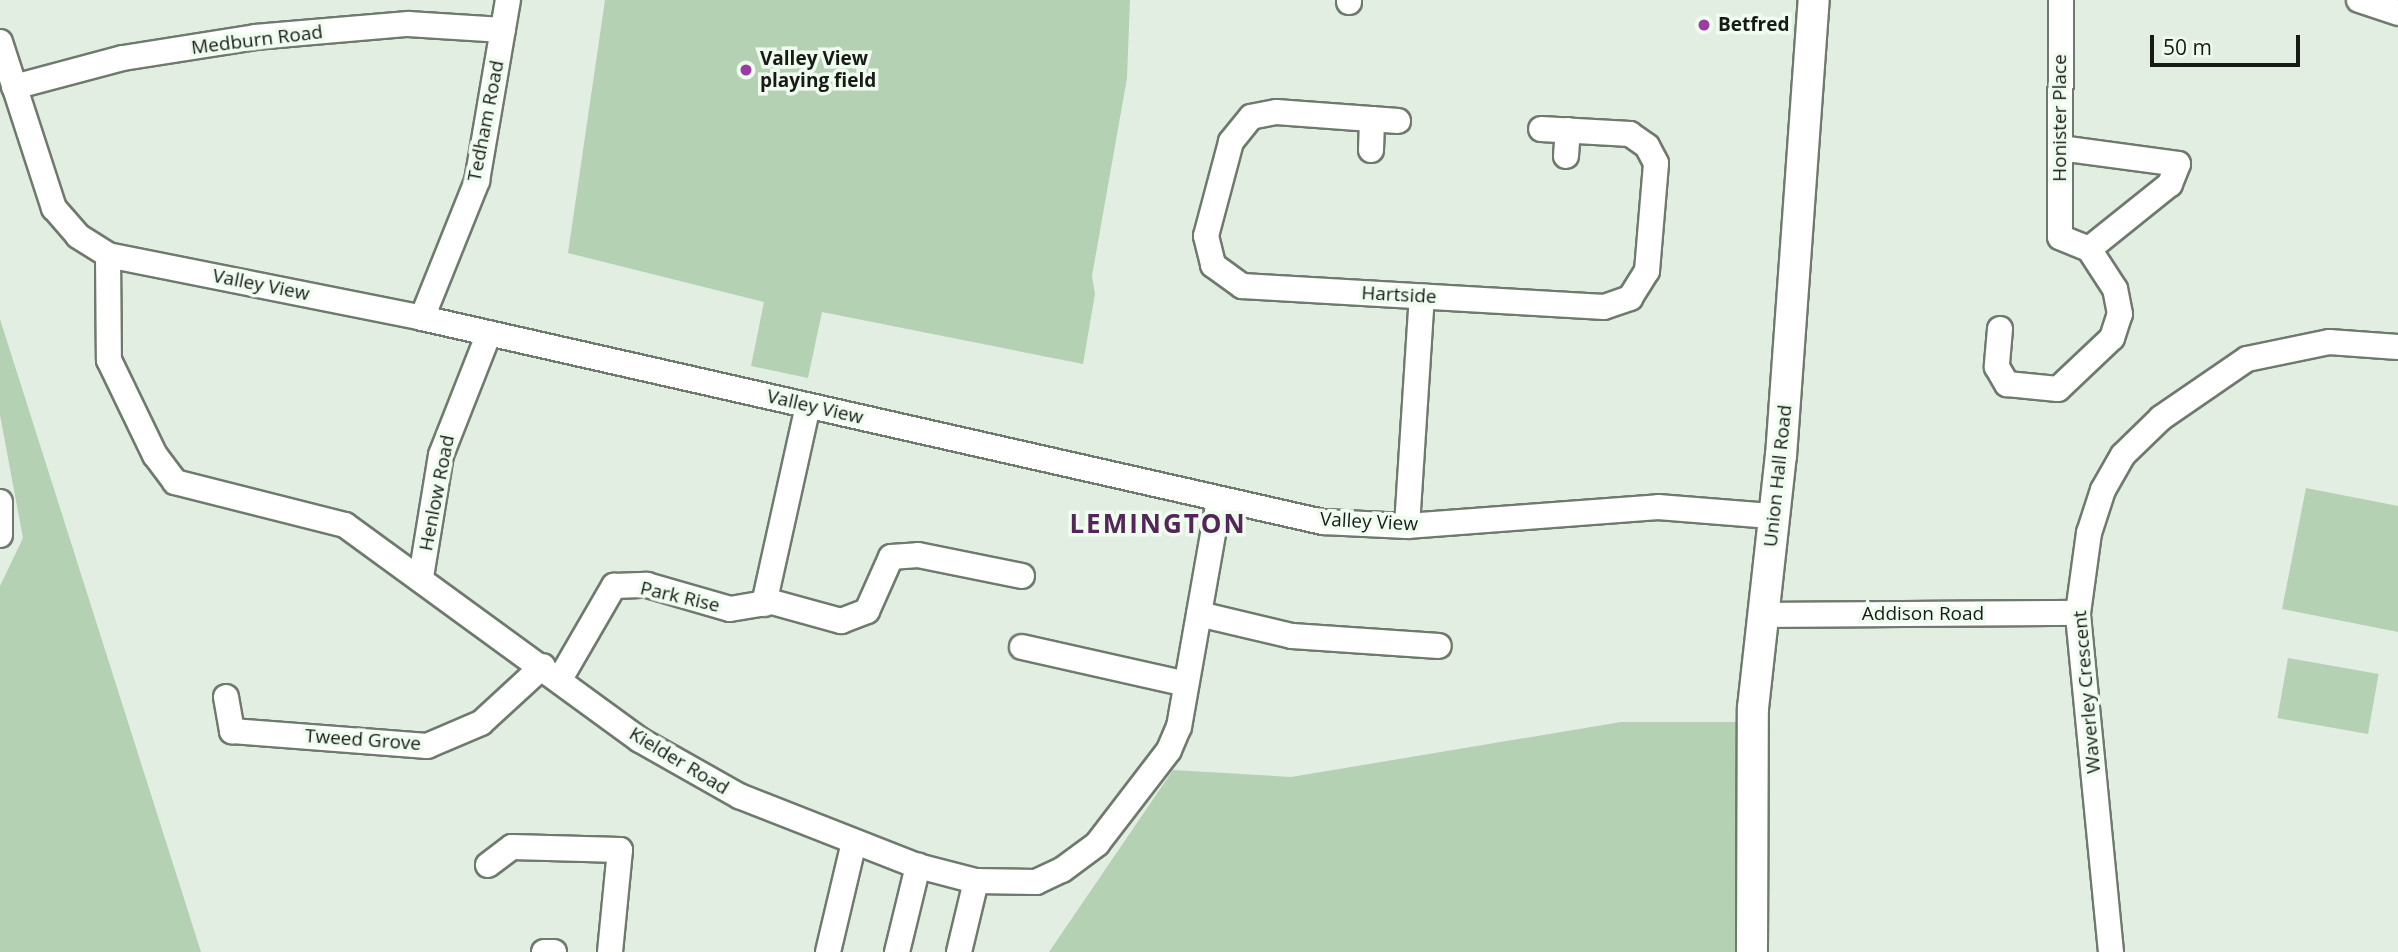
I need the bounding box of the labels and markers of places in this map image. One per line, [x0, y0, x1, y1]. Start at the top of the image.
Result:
place label: Betfred [1718, 14, 1789, 36]
marker: Betfred [1696, 17, 1712, 33]
place label: Valley View playing field [760, 48, 876, 92]
marker: Valley View playing field [738, 62, 754, 78]

